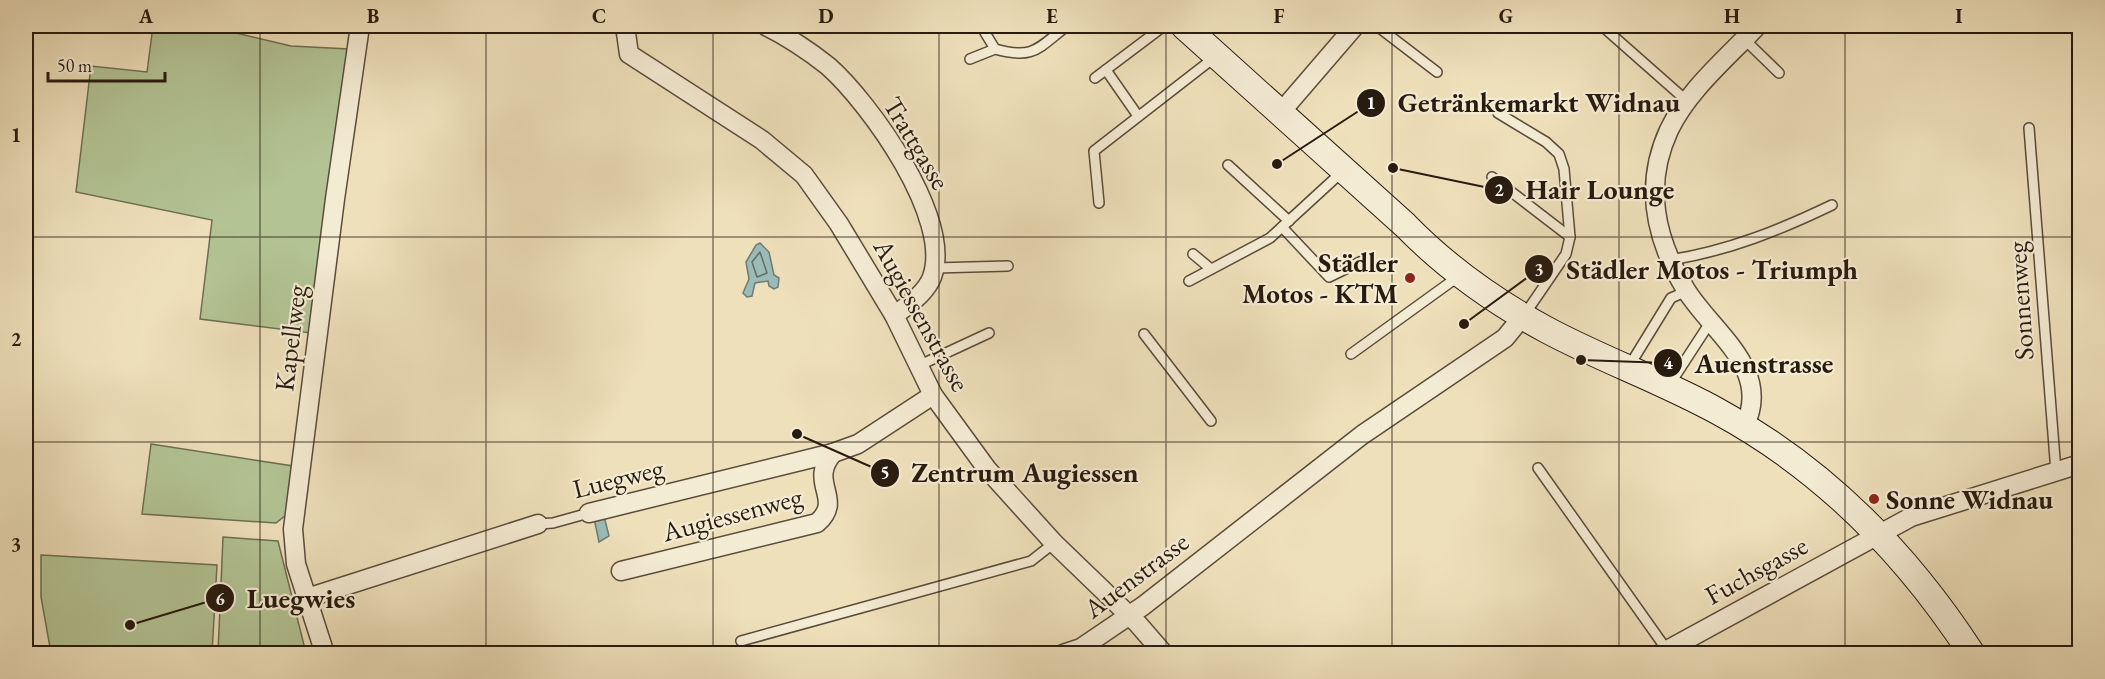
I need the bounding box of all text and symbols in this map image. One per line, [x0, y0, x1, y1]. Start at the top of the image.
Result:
text: A [138, 3, 154, 29]
text: B [367, 3, 379, 29]
text: C [592, 3, 606, 29]
text: D [818, 3, 834, 29]
text: E [1046, 3, 1058, 29]
text: F [1274, 3, 1285, 29]
text: G [1499, 3, 1513, 29]
text: H [1724, 3, 1740, 29]
text: I [1955, 3, 1963, 29]
scale bar [48, 45, 165, 83]
text: 50 m [57, 54, 92, 77]
callout: Getränkemarkt Widnau [1356, 80, 1692, 126]
text: Getränkemarkt Widnau [1398, 84, 1681, 120]
street label: Trattgasse [876, 90, 958, 196]
text: 1 [1366, 91, 1376, 114]
text: 1 [11, 122, 21, 148]
callout: Hair Lounge [1484, 167, 1687, 213]
text: Hair Lounge [1526, 171, 1674, 207]
text: 2 [1494, 178, 1504, 201]
street label: Augiessenstrasse [865, 232, 978, 397]
street label: Sonnenweg [1998, 240, 2042, 361]
place label: Städler Motos - KTM [1242, 245, 1399, 311]
callout: Städler Motos - Triumph [1524, 246, 1870, 292]
text: Städler Motos - Triumph [1566, 251, 1858, 287]
text: 3 [1534, 258, 1544, 281]
marker: Städler Motos - KTM [1403, 271, 1417, 285]
street label: Kapellweg [266, 283, 314, 393]
text: 2 [11, 326, 22, 352]
callout: Auenstrasse [1653, 340, 1846, 386]
text: Auenstrasse [1693, 345, 1834, 381]
text: 4 [1663, 351, 1673, 374]
street label: Luegweg [569, 450, 667, 506]
callout: Zentrum Augiessen [870, 450, 1151, 496]
text: Zentrum Augiessen [911, 454, 1139, 490]
text: 5 [880, 461, 890, 484]
street label: Augiessenweg [657, 478, 806, 550]
place label: Sonne Widnau [1886, 482, 2053, 517]
marker: Sonne Widnau [1867, 492, 1881, 506]
street label: Auenstrasse [1076, 524, 1196, 626]
street label: Fuchsgasse [1698, 528, 1814, 612]
text: 3 [11, 531, 21, 557]
callout: Luegwies [205, 575, 368, 621]
text: Luegwies [247, 580, 355, 616]
text: 6 [215, 587, 225, 610]

